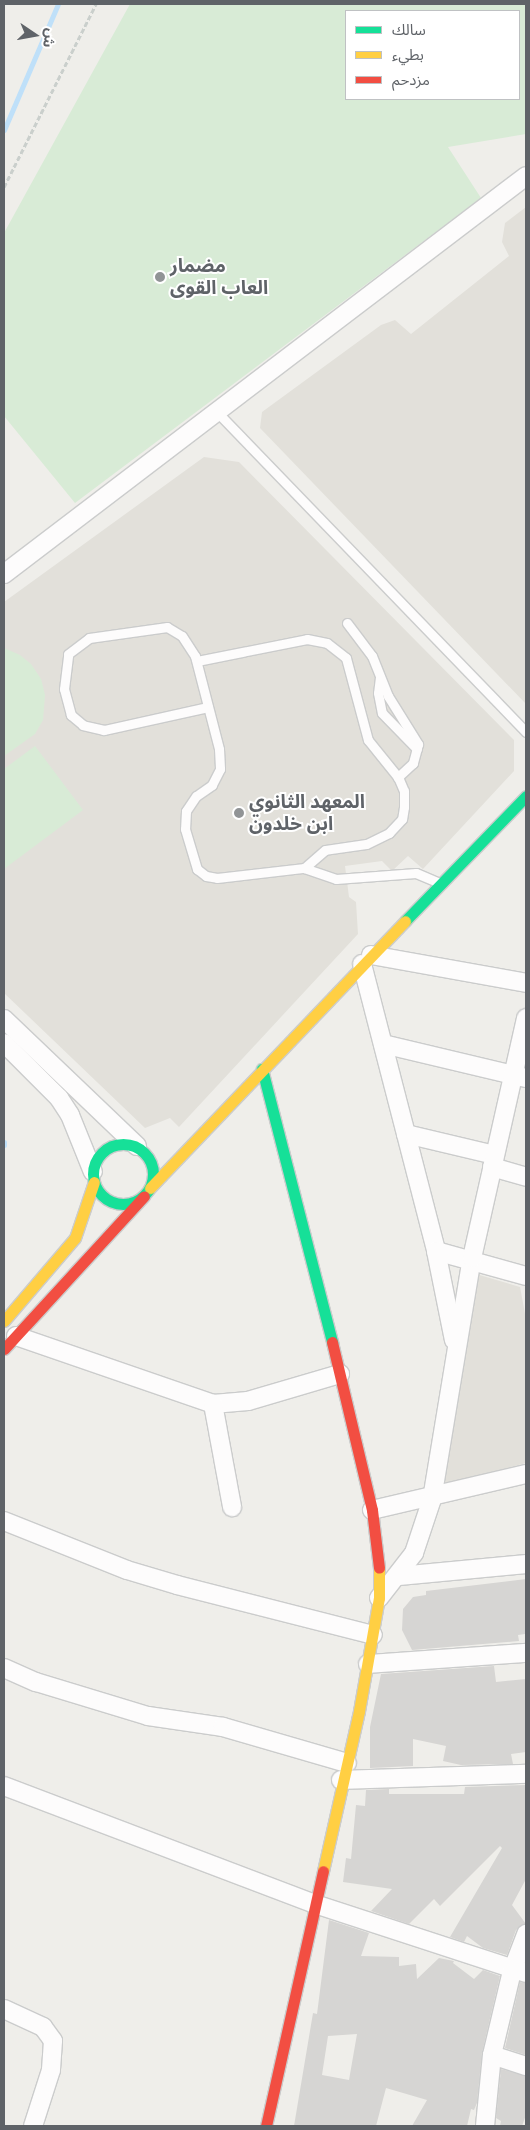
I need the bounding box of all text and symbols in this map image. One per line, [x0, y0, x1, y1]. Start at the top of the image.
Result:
north arrow [10, 10, 60, 60]
legend [345, 10, 520, 100]
text: سالك [392, 20, 426, 39]
text: ش [39, 27, 60, 49]
text: بطيء [392, 45, 424, 64]
text: مزدحم [392, 70, 430, 89]
place label: مضمار العاب القوى [170, 255, 268, 299]
marker: مضمار العاب القوى [154, 271, 166, 283]
place label: المعهد الثانوي ابن خلدون [249, 791, 365, 835]
marker: المعهد الثانوي ابن خلدون [233, 807, 245, 819]

